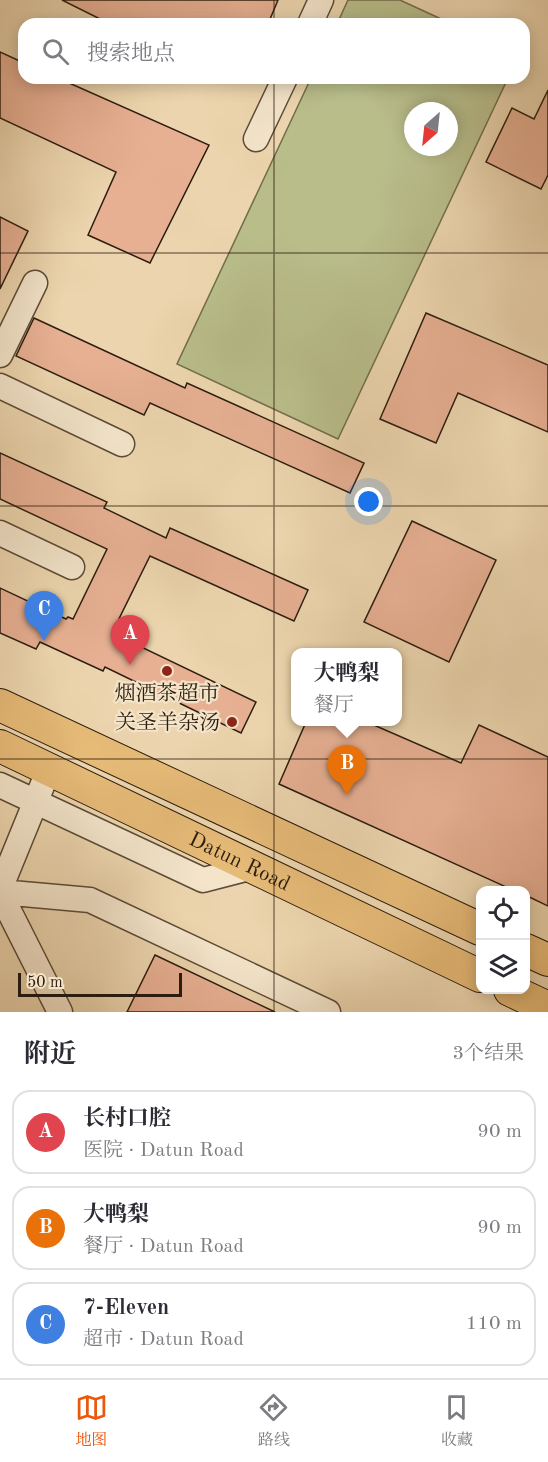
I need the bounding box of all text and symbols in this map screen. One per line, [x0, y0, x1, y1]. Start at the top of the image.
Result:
search box [18, 18, 530, 84]
icon: search [39, 35, 72, 68]
text: 搜索地点 [87, 43, 175, 65]
north arrow [404, 102, 458, 156]
your location [354, 487, 383, 516]
pin: C [24, 592, 63, 641]
pin: A [110, 616, 150, 665]
popup [291, 648, 402, 726]
text: 大鸭梨 [313, 663, 380, 685]
marker: 烟酒茶超市 [160, 664, 174, 678]
place label: 烟酒茶超市 [115, 682, 220, 705]
text: 餐厅 [313, 696, 353, 716]
place label: 关圣羊杂汤 [115, 711, 220, 734]
marker: 关圣羊杂汤 [225, 715, 239, 729]
pin: B [328, 746, 366, 795]
street label: Datun Road [185, 829, 293, 895]
map controls [476, 886, 530, 994]
button: locate [476, 886, 530, 940]
button: layers [476, 940, 530, 994]
scale bar [18, 970, 182, 998]
text: 50 m [27, 975, 63, 991]
text: 附近 [24, 1042, 76, 1068]
text: 3个结果 [452, 1044, 524, 1064]
text: 长村口腔 [83, 1108, 171, 1130]
text: A [38, 1122, 53, 1142]
text: 90 m [477, 1122, 522, 1142]
text: 医院 · Datun Road [83, 1141, 244, 1161]
text: 大鸭梨 [83, 1204, 149, 1226]
text: B [38, 1218, 53, 1238]
text: 90 m [477, 1218, 522, 1238]
text: 餐厅 · Datun Road [83, 1237, 244, 1257]
text: 7-Eleven [83, 1297, 169, 1319]
text: C [39, 1314, 52, 1334]
text: 110 m [466, 1314, 522, 1334]
text: 超市 · Datun Road [83, 1330, 244, 1350]
tab: 地图 [75, 1391, 108, 1451]
tab: 路线 [257, 1391, 290, 1451]
tab: 收藏 [440, 1391, 473, 1451]

